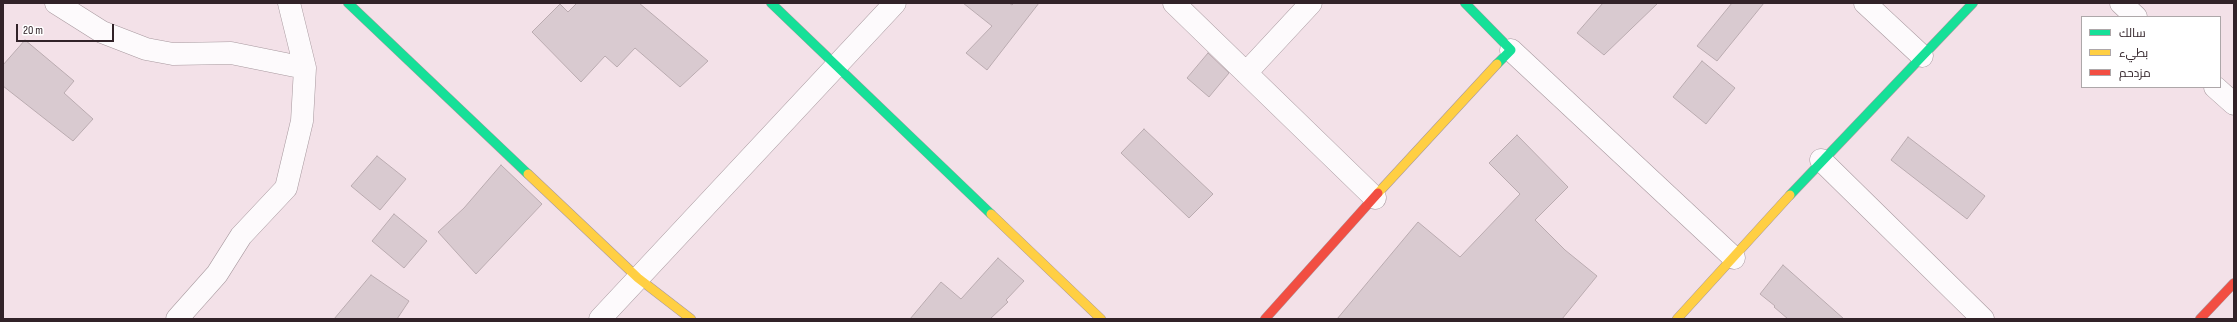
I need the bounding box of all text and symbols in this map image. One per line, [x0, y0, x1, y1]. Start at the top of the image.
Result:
scale bar [18, 16, 116, 42]
legend [2081, 16, 2221, 88]
text: 20 m [23, 23, 43, 38]
text: سالك [2119, 26, 2146, 41]
text: بطيء [2119, 46, 2148, 61]
text: مزدحم [2119, 66, 2151, 81]

